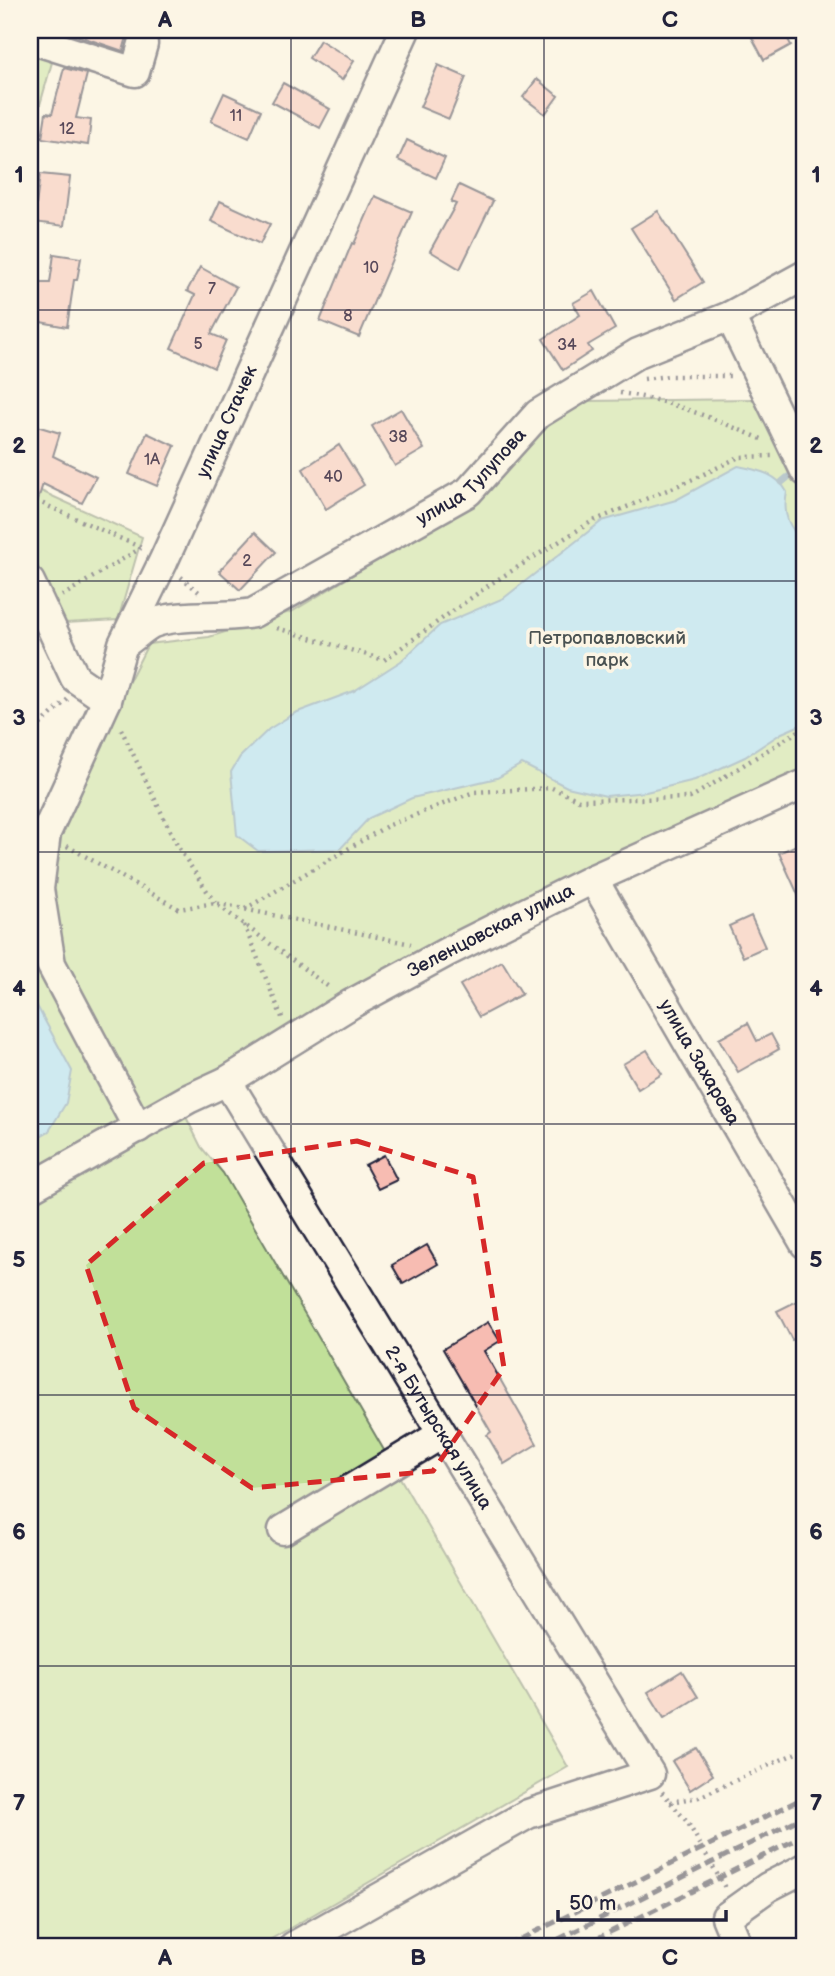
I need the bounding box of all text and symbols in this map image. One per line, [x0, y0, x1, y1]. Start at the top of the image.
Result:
text: A [157, 6, 173, 34]
text: B [410, 6, 426, 34]
text: C [662, 6, 678, 34]
house number: 11 [230, 107, 242, 126]
house number: 12 [59, 120, 75, 139]
text: 1 [14, 161, 24, 189]
text: 1 [811, 161, 821, 189]
house number: 10 [363, 259, 379, 278]
house number: 7 [208, 280, 216, 299]
house number: 8 [343, 307, 353, 326]
house number: 5 [193, 335, 203, 354]
house number: 34 [557, 336, 577, 355]
street label: улица Стачек [191, 362, 262, 481]
street label: улица Тулупова [412, 424, 531, 530]
house number: 38 [388, 428, 408, 447]
text: 2 [12, 432, 26, 460]
text: 2 [809, 432, 823, 460]
house number: 1А [144, 451, 160, 470]
house number: 40 [323, 468, 343, 487]
house number: 2 [242, 552, 252, 571]
park label: Петропавловский парк [528, 627, 686, 672]
text: 3 [12, 704, 26, 732]
text: 3 [809, 704, 823, 732]
street label: Зеленцовская улица [403, 879, 578, 983]
text: 4 [12, 975, 26, 1003]
text: 4 [809, 975, 823, 1003]
street label: улица Захарова [654, 995, 745, 1129]
text: 5 [12, 1246, 26, 1274]
text: 5 [809, 1246, 823, 1274]
street label: 2-я Бутырская улица [380, 1341, 497, 1514]
text: 6 [12, 1518, 26, 1546]
text: 6 [809, 1518, 823, 1546]
text: 7 [13, 1789, 26, 1817]
text: 7 [810, 1789, 823, 1817]
scale bar [558, 1878, 726, 1922]
text: 50 m [569, 1891, 616, 1916]
text: A [157, 1944, 173, 1972]
text: B [410, 1944, 426, 1972]
text: C [662, 1944, 678, 1972]

